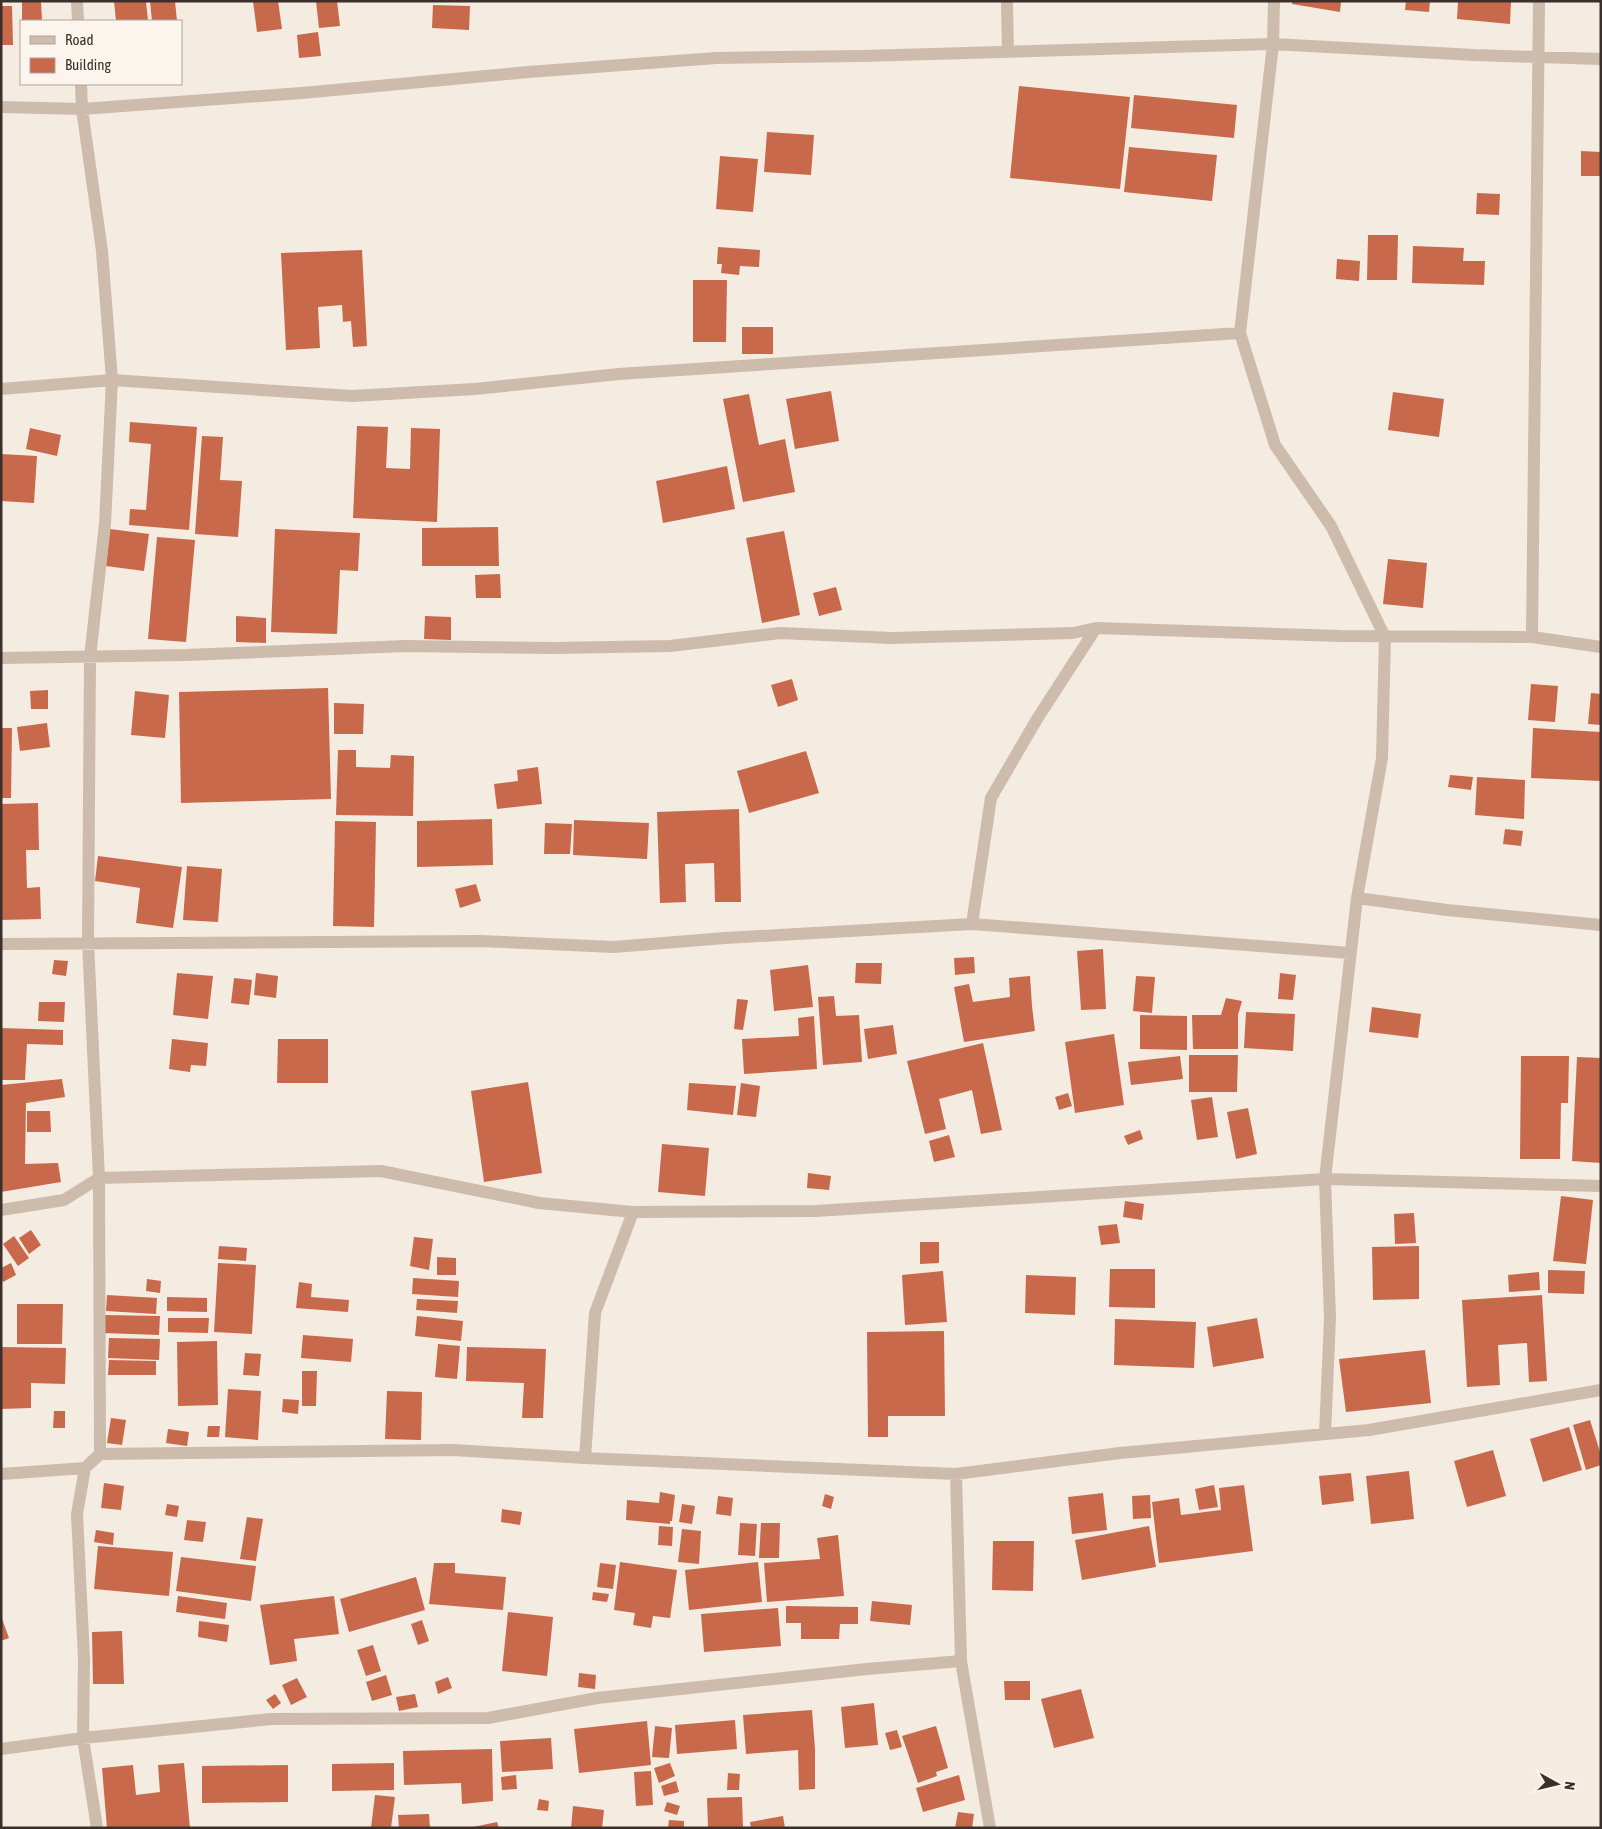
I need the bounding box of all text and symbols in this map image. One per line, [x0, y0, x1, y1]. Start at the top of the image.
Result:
legend [20, 20, 182, 85]
text: Road [65, 31, 94, 48]
text: Building [65, 56, 111, 73]
north arrow [1532, 1759, 1582, 1809]
text: N [1561, 1781, 1578, 1791]

